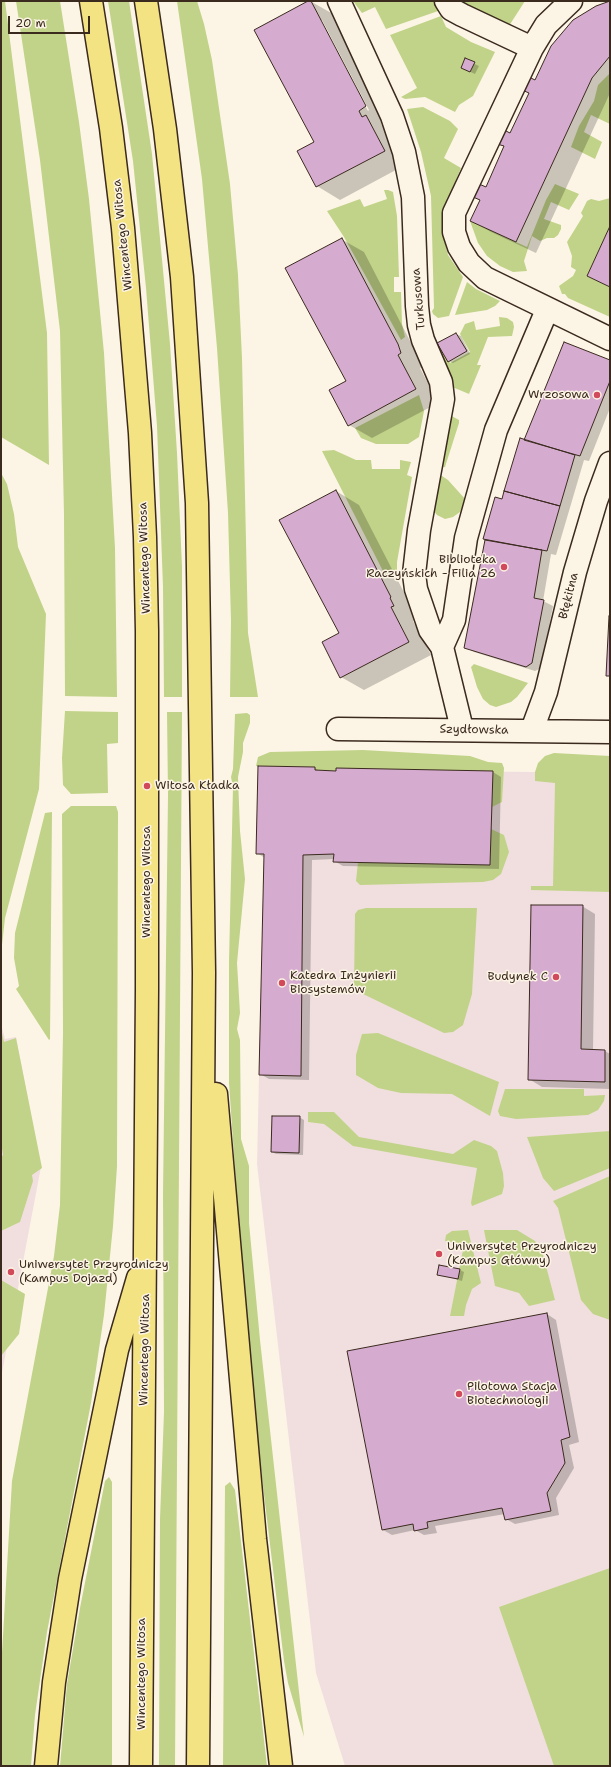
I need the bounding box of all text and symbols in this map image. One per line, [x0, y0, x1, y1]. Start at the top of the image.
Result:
scale bar [10, 8, 92, 34]
text: 20 m [15, 15, 46, 31]
street label: Wincentego Witosa [110, 179, 136, 291]
street label: Turkusowa [409, 267, 429, 331]
place label: Wrzosowa [528, 388, 589, 402]
marker: Wrzosowa [592, 390, 602, 400]
street label: Wincentego Witosa [136, 502, 154, 614]
place label: Biblioteka Raczyńskich - Filia 26 [366, 553, 496, 581]
marker: Biblioteka Raczyńskich - Filia 26 [499, 562, 509, 572]
street label: Błękitna [556, 571, 582, 621]
street label: Szydłowska [439, 722, 509, 738]
place label: Witosa Kładka [155, 779, 239, 793]
marker: Witosa Kładka [142, 781, 152, 791]
street label: Wincentego Witosa [140, 826, 154, 938]
place label: Katedra Inżynierii Biosystemów [290, 969, 396, 997]
place label: Budynek C [487, 970, 548, 984]
marker: Budynek C [551, 972, 561, 982]
marker: Katedra Inżynierii Biosystemów [277, 978, 287, 988]
place label: Uniwersytet Przyrodniczy (Kampus Główny) [447, 1240, 597, 1268]
marker: Uniwersytet Przyrodniczy (Kampus Główny) [434, 1249, 444, 1259]
place label: Uniwersytet Przyrodniczy (Kampus Dojazd) [19, 1258, 169, 1286]
marker: Uniwersytet Przyrodniczy (Kampus Dojazd) [6, 1267, 16, 1277]
street label: Wincentego Witosa [137, 1294, 153, 1406]
place label: Pilotowa Stacja Biotechnologii [467, 1380, 557, 1408]
marker: Pilotowa Stacja Biotechnologii [454, 1389, 464, 1399]
street label: Wincentego Witosa [135, 1618, 149, 1730]

